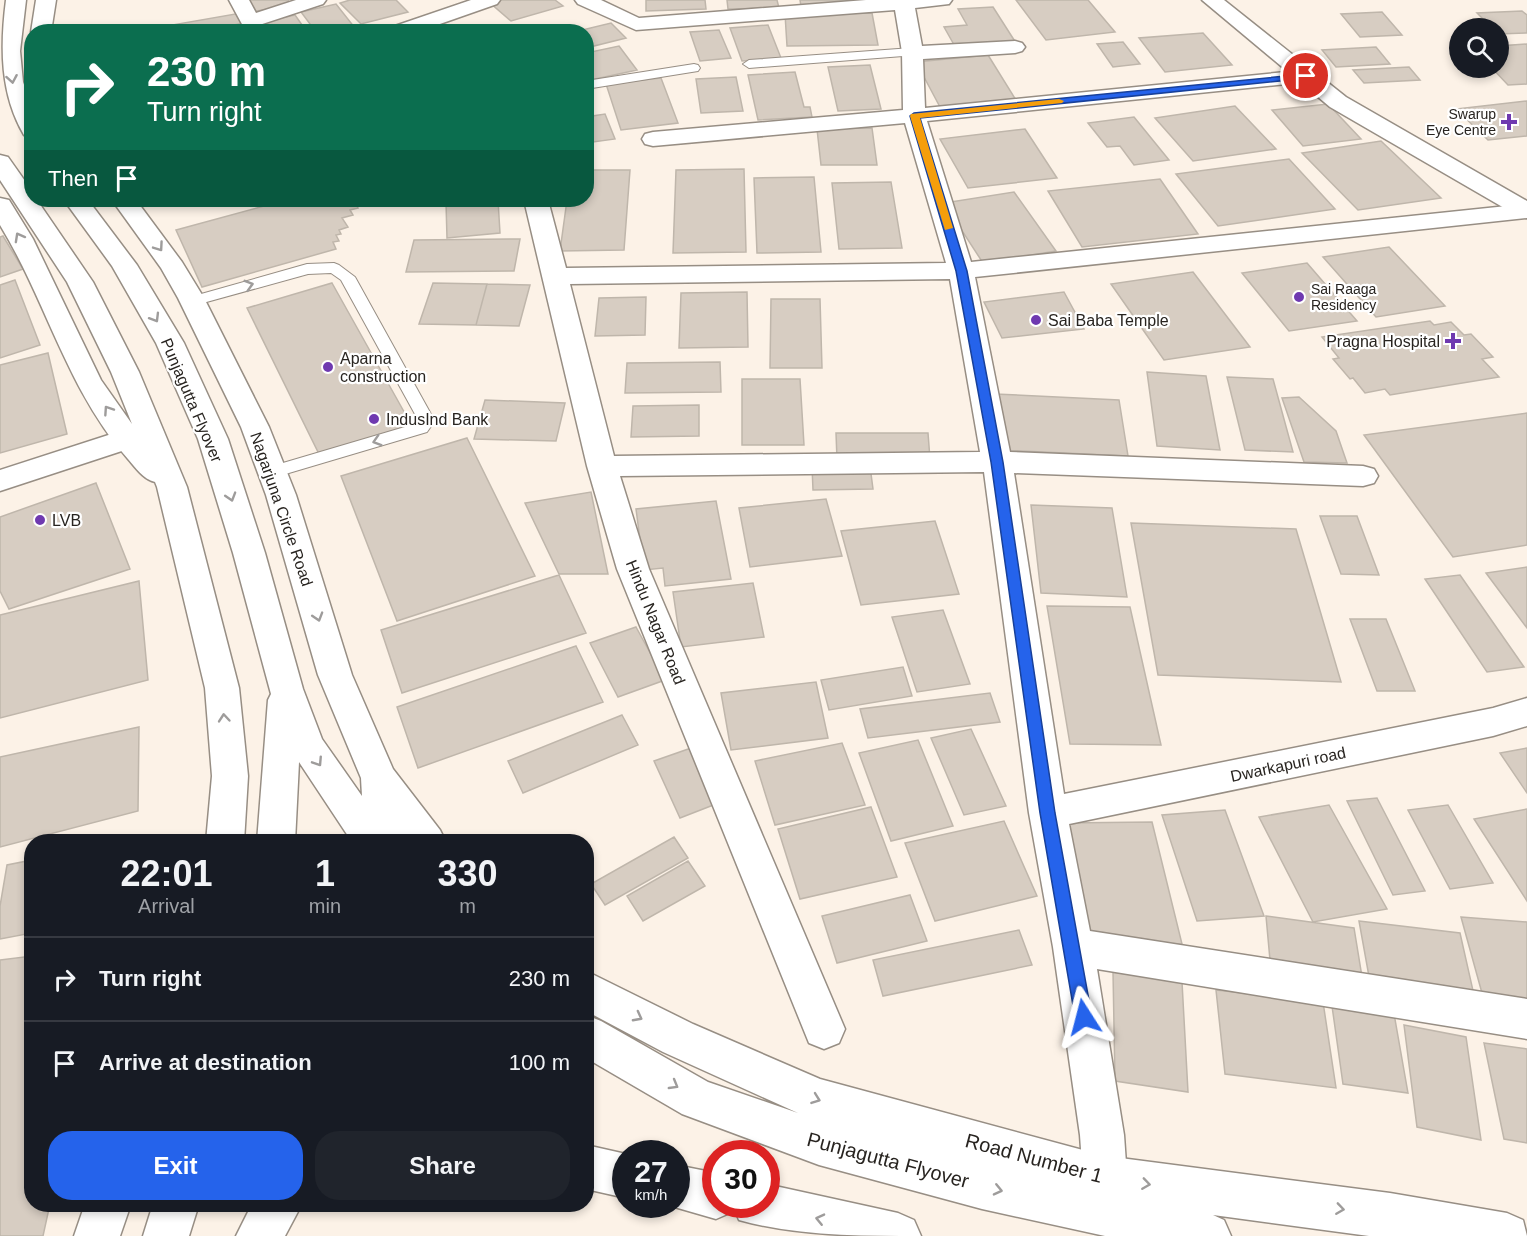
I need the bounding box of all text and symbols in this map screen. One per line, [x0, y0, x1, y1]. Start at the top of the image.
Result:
map controls [1449, 18, 1509, 78]
button: search [1449, 18, 1509, 78]
icon: right [48, 48, 126, 126]
text: 230 m [147, 48, 266, 95]
pin [1280, 50, 1331, 101]
icon: arrive [1289, 59, 1322, 92]
one-way arrow [5, 73, 18, 83]
text: Turn right [147, 97, 262, 127]
place label: Swarup Eye Centre [1426, 106, 1496, 138]
marker: Swarup Eye Centre [1500, 113, 1518, 131]
icon: arrive [110, 162, 143, 195]
text: Then [48, 166, 98, 191]
one-way arrow [15, 233, 26, 243]
one-way arrow [152, 240, 163, 251]
one-way arrow [243, 280, 253, 292]
place label: Sai Raaga Residency [1311, 281, 1377, 313]
marker: Sai Raaga Residency [1292, 290, 1306, 304]
one-way arrow [148, 312, 159, 322]
place label: Sai Baba Temple [1048, 312, 1169, 329]
marker: Sai Baba Temple [1029, 313, 1043, 327]
marker: Pragna Hospital [1444, 332, 1462, 350]
place label: Pragna Hospital [1326, 333, 1440, 350]
street label: Punjagutta Flyover [158, 335, 226, 466]
place label: Aparna construction [340, 350, 426, 385]
marker: Aparna construction [321, 360, 335, 374]
one-way arrow [104, 406, 115, 417]
place label: IndusInd Bank [386, 411, 489, 428]
marker: IndusInd Bank [367, 412, 381, 426]
street label: Nagarjuna Circle Road [247, 430, 316, 588]
one-way arrow [372, 434, 383, 446]
one-way arrow [224, 491, 236, 502]
place label: LVB [52, 512, 81, 529]
marker: LVB [33, 513, 47, 527]
street label: Hindu Nagar Road [623, 558, 688, 687]
one-way arrow [311, 611, 323, 622]
one-way arrow [218, 713, 231, 722]
street label: Dwarkapuri road [1229, 744, 1347, 785]
one-way arrow [311, 755, 322, 766]
text: 22:01 [120, 853, 212, 894]
text: 1 [315, 853, 335, 894]
text: 330 [437, 853, 498, 894]
text: Arrival [138, 895, 195, 917]
text: min [309, 895, 341, 917]
text: m [459, 895, 476, 917]
icon: right [48, 963, 81, 996]
text: Turn right [99, 966, 201, 991]
text: 230 m [509, 966, 570, 991]
position arrow [1052, 985, 1116, 1049]
one-way arrow [632, 1010, 643, 1021]
icon: arrive [48, 1047, 81, 1080]
text: Arrive at destination [99, 1050, 312, 1075]
text: 100 m [509, 1050, 570, 1075]
one-way arrow [667, 1078, 678, 1089]
one-way arrow [810, 1091, 820, 1104]
street label: Punjagutta Flyover [805, 1128, 972, 1192]
street label: Road Number 1 [963, 1129, 1105, 1187]
button: Exit [48, 1131, 303, 1200]
button: Share [315, 1131, 570, 1200]
speed limit sign: 30 [702, 1140, 780, 1218]
text: 27 [634, 1155, 668, 1188]
one-way arrow [1142, 1177, 1151, 1189]
one-way arrow [993, 1182, 1003, 1195]
text: km/h [635, 1186, 667, 1203]
one-way arrow [1335, 1203, 1344, 1215]
one-way arrow [816, 1213, 826, 1226]

